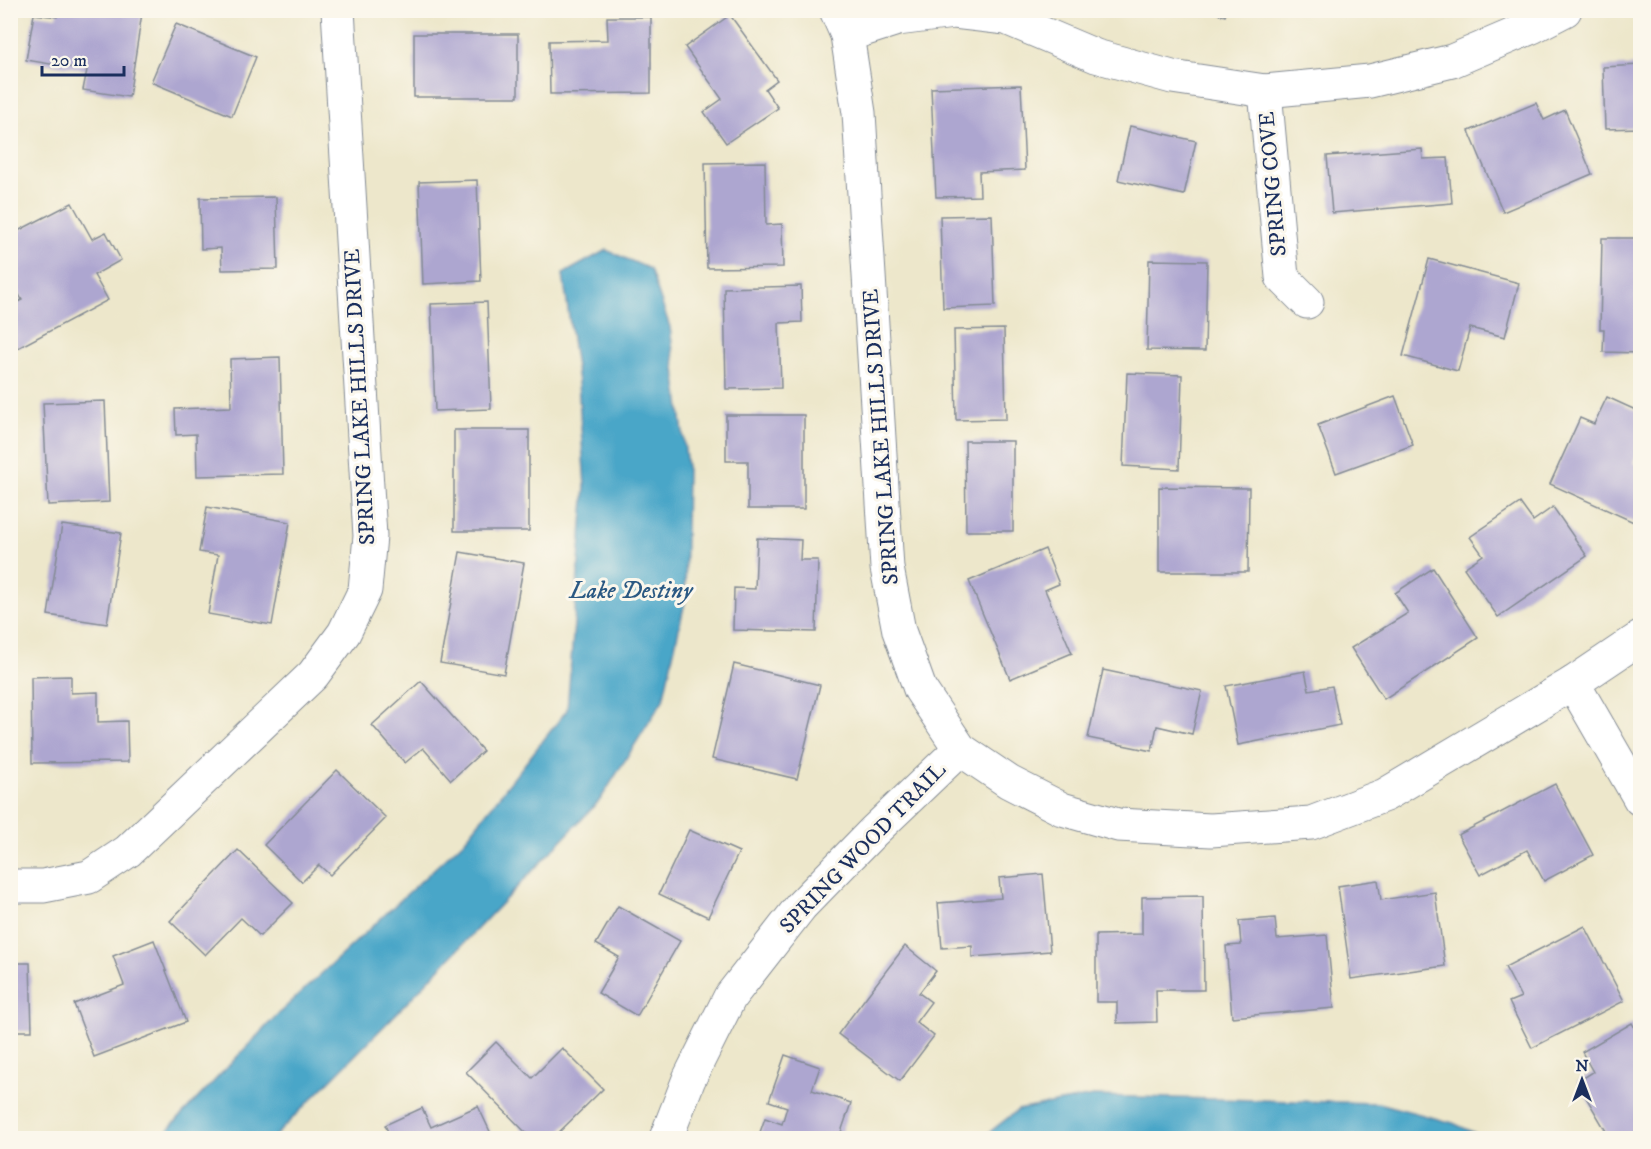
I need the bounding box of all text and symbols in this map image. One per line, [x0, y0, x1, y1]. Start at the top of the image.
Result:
scale bar [42, 39, 124, 77]
text: 20 m [51, 50, 87, 72]
street label: SPRING COVE [1253, 110, 1293, 258]
street label: SPRING LAKE HILLS DRIVE [339, 248, 381, 546]
street label: SPRING LAKE HILLS DRIVE [857, 288, 905, 586]
water label: Lake Destiny [568, 576, 694, 606]
street label: SPRING WOOD TRAIL [774, 756, 952, 939]
north arrow [1552, 1050, 1612, 1110]
text: N [1575, 1056, 1589, 1076]

